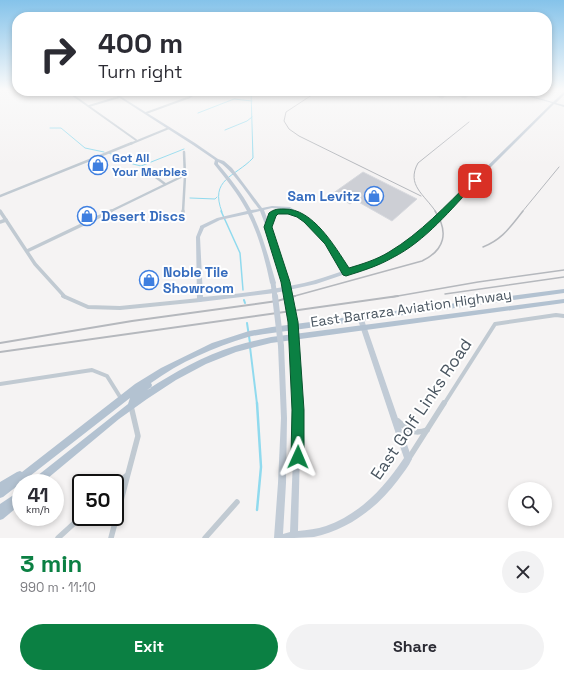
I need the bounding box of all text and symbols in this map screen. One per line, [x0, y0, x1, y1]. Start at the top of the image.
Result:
text: 400 m [98, 25, 183, 61]
icon: right [32, 28, 84, 80]
text: Turn right [98, 60, 182, 83]
place label: Got All Your Marbles [112, 150, 187, 180]
shop icon: Got All Your Marbles [87, 154, 109, 176]
pin [458, 164, 492, 198]
icon: arrive [464, 170, 486, 192]
shop icon: Sam Levitz [363, 185, 385, 207]
place label: Sam Levitz [287, 187, 360, 205]
shop icon: Desert Discs [76, 205, 98, 227]
place label: Desert Discs [101, 207, 185, 225]
place label: Noble Tile Showroom [163, 263, 234, 297]
shop icon: Noble Tile Showroom [138, 269, 160, 291]
street label: East Barraza Aviation Highway [309, 285, 513, 331]
street label: East Golf Links Road [366, 334, 476, 484]
position arrow [277, 436, 319, 478]
speed limit sign: 50 [72, 474, 124, 526]
text: 41 [28, 482, 49, 508]
map controls [508, 482, 552, 526]
button: search [508, 482, 552, 526]
text: km/h [26, 503, 50, 516]
text: 3 min [20, 548, 82, 579]
button: close [502, 551, 544, 593]
text: 990 m · 11:10 [20, 579, 96, 596]
button: Exit [20, 624, 278, 670]
button: Share [286, 624, 544, 670]

